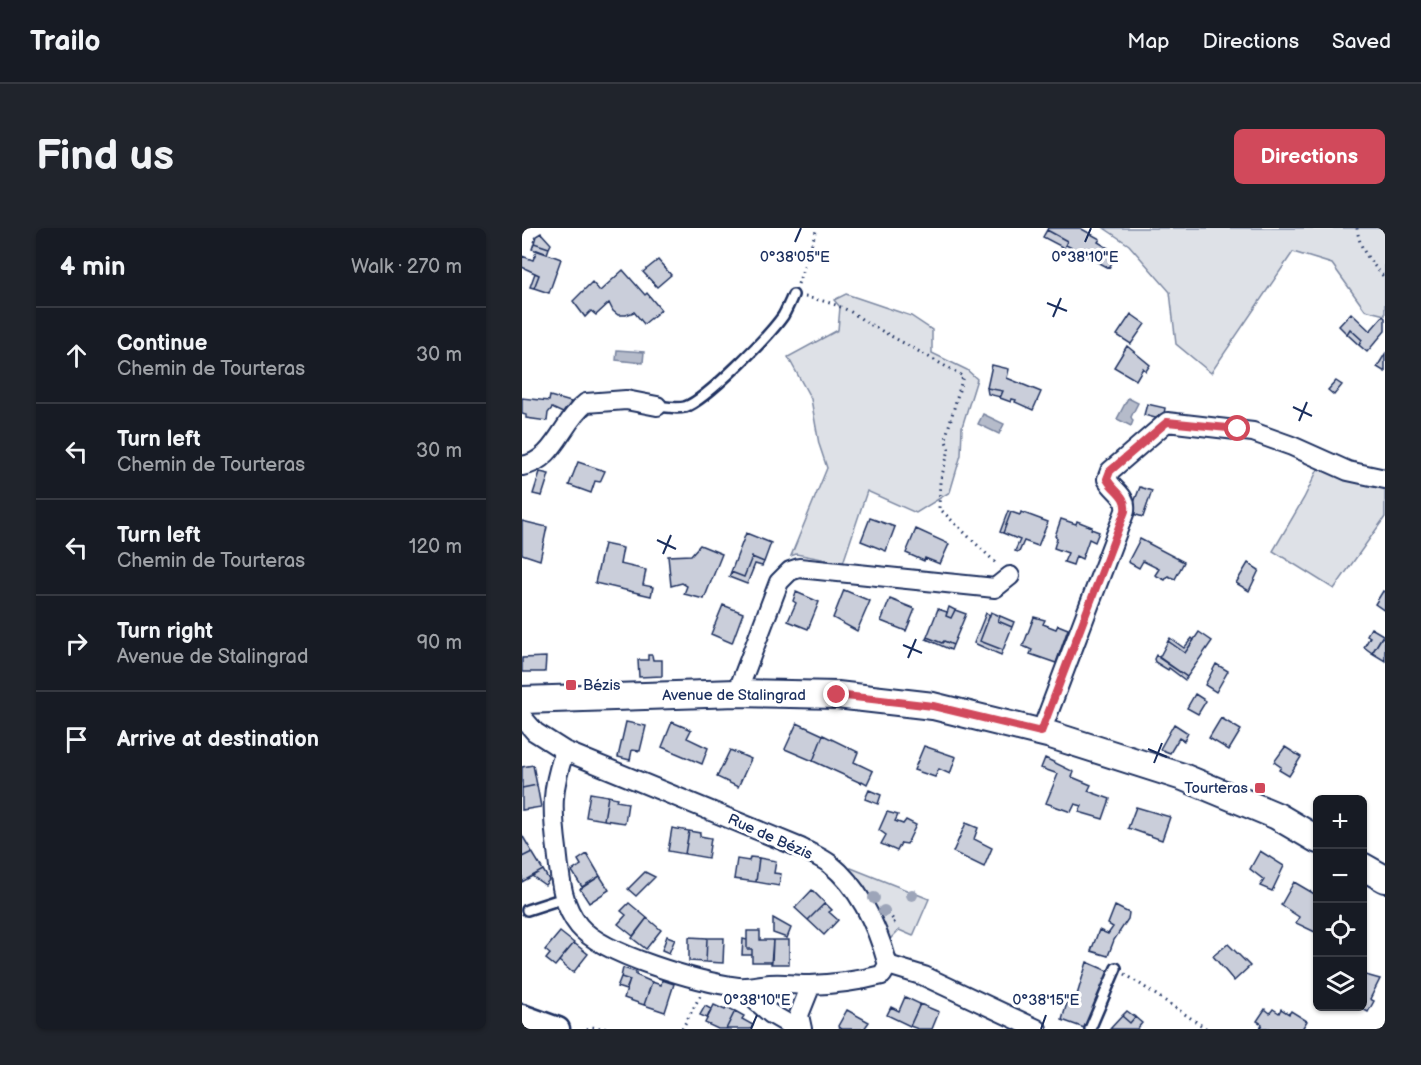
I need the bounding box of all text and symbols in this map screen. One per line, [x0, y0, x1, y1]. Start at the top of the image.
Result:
text: Trailo [30, 25, 101, 58]
text: Map [1127, 29, 1170, 54]
text: Directions [1203, 29, 1299, 54]
text: Saved [1332, 29, 1391, 54]
button: Directions [1234, 129, 1385, 184]
text: Find us [36, 131, 174, 182]
text: 0°38'05"E [760, 248, 830, 267]
text: 0°38'10"E [1051, 248, 1119, 267]
text: 4 min [60, 252, 125, 283]
text: Walk · 270 m [351, 255, 462, 279]
text: Continue [117, 330, 207, 357]
icon: ahead [60, 339, 93, 372]
text: 30 m [416, 343, 462, 367]
text: Chemin de Tourteras [117, 357, 305, 381]
route start [1224, 415, 1250, 441]
text: Turn left [117, 426, 201, 453]
icon: left [60, 435, 93, 468]
text: 30 m [416, 439, 462, 463]
text: Chemin de Tourteras [117, 453, 305, 477]
text: Turn left [117, 522, 201, 549]
icon: left [60, 531, 93, 564]
text: 120 m [409, 535, 462, 559]
text: Chemin de Tourteras [117, 549, 305, 573]
text: Turn right [117, 618, 213, 645]
icon: right [60, 627, 93, 660]
text: 90 m [417, 631, 462, 655]
text: Avenue de Stalingrad [117, 645, 308, 669]
place label: Bézis [583, 676, 621, 695]
marker: Bézis [564, 678, 578, 692]
route end [823, 681, 849, 707]
street label: Avenue de Stalingrad [662, 686, 806, 705]
icon: arrive [60, 723, 93, 756]
text: Arrive at destination [117, 726, 319, 753]
place label: Tourteras [1184, 779, 1249, 798]
marker: Tourteras [1253, 781, 1267, 795]
map controls [1313, 795, 1367, 1011]
button: + [1313, 795, 1367, 849]
street label: Rue de Bézis [725, 810, 816, 864]
button: − [1313, 849, 1367, 903]
button: locate [1313, 903, 1367, 957]
button: layers [1313, 957, 1367, 1011]
text: 0°38'10"E [723, 991, 791, 1010]
text: 0°38'15"E [1013, 991, 1080, 1010]

